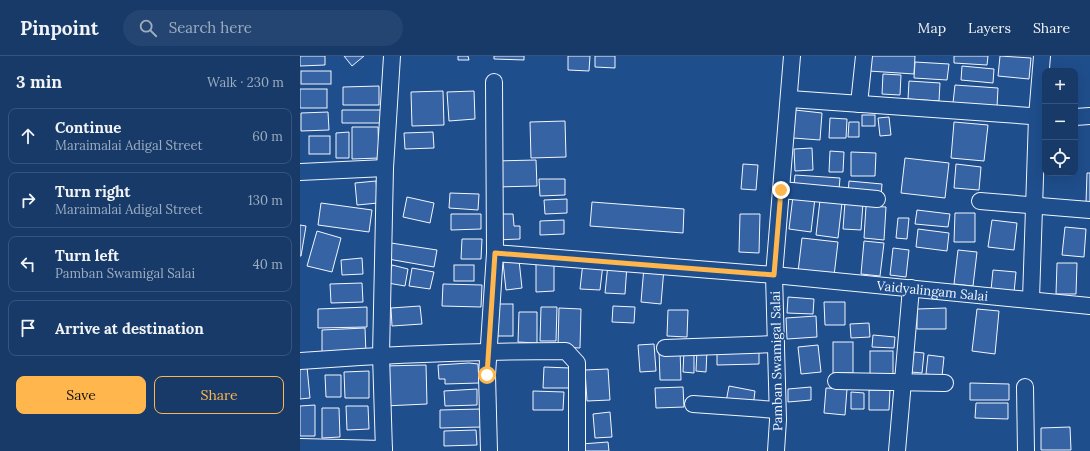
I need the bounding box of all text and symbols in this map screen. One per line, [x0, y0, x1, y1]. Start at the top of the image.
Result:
search box [123, 10, 403, 46]
text: Pinpoint [20, 16, 99, 40]
icon: search [137, 17, 159, 39]
text: Search here [169, 18, 252, 37]
text: Map [918, 19, 946, 37]
text: Layers [968, 19, 1011, 37]
text: Share [1033, 19, 1070, 37]
map controls [1042, 68, 1078, 176]
button: + [1042, 68, 1078, 104]
text: 3 min [16, 71, 62, 93]
text: Walk · 230 m [207, 74, 284, 91]
button: − [1042, 104, 1078, 140]
text: Continue [55, 118, 121, 137]
icon: ahead [17, 125, 39, 147]
text: 60 m [252, 128, 283, 145]
text: Maraimalai Adigal Street [55, 137, 202, 154]
button: locate [1042, 140, 1078, 176]
route end [772, 181, 790, 199]
text: Turn right [55, 182, 131, 201]
icon: right [17, 189, 39, 211]
text: 130 m [248, 192, 283, 209]
text: Maraimalai Adigal Street [55, 201, 202, 218]
text: Turn left [55, 246, 119, 265]
icon: left [17, 253, 39, 275]
text: 40 m [253, 256, 283, 273]
text: Pamban Swamigal Salai [55, 265, 195, 282]
street label: Vaidyalingam Salai [875, 277, 989, 305]
street label: Pamban Swamigal Salai [767, 290, 786, 431]
icon: arrive [17, 317, 39, 339]
text: Arrive at destination [55, 319, 204, 338]
route start [478, 366, 496, 384]
button: Save [16, 376, 146, 414]
button: Share [154, 376, 284, 414]

